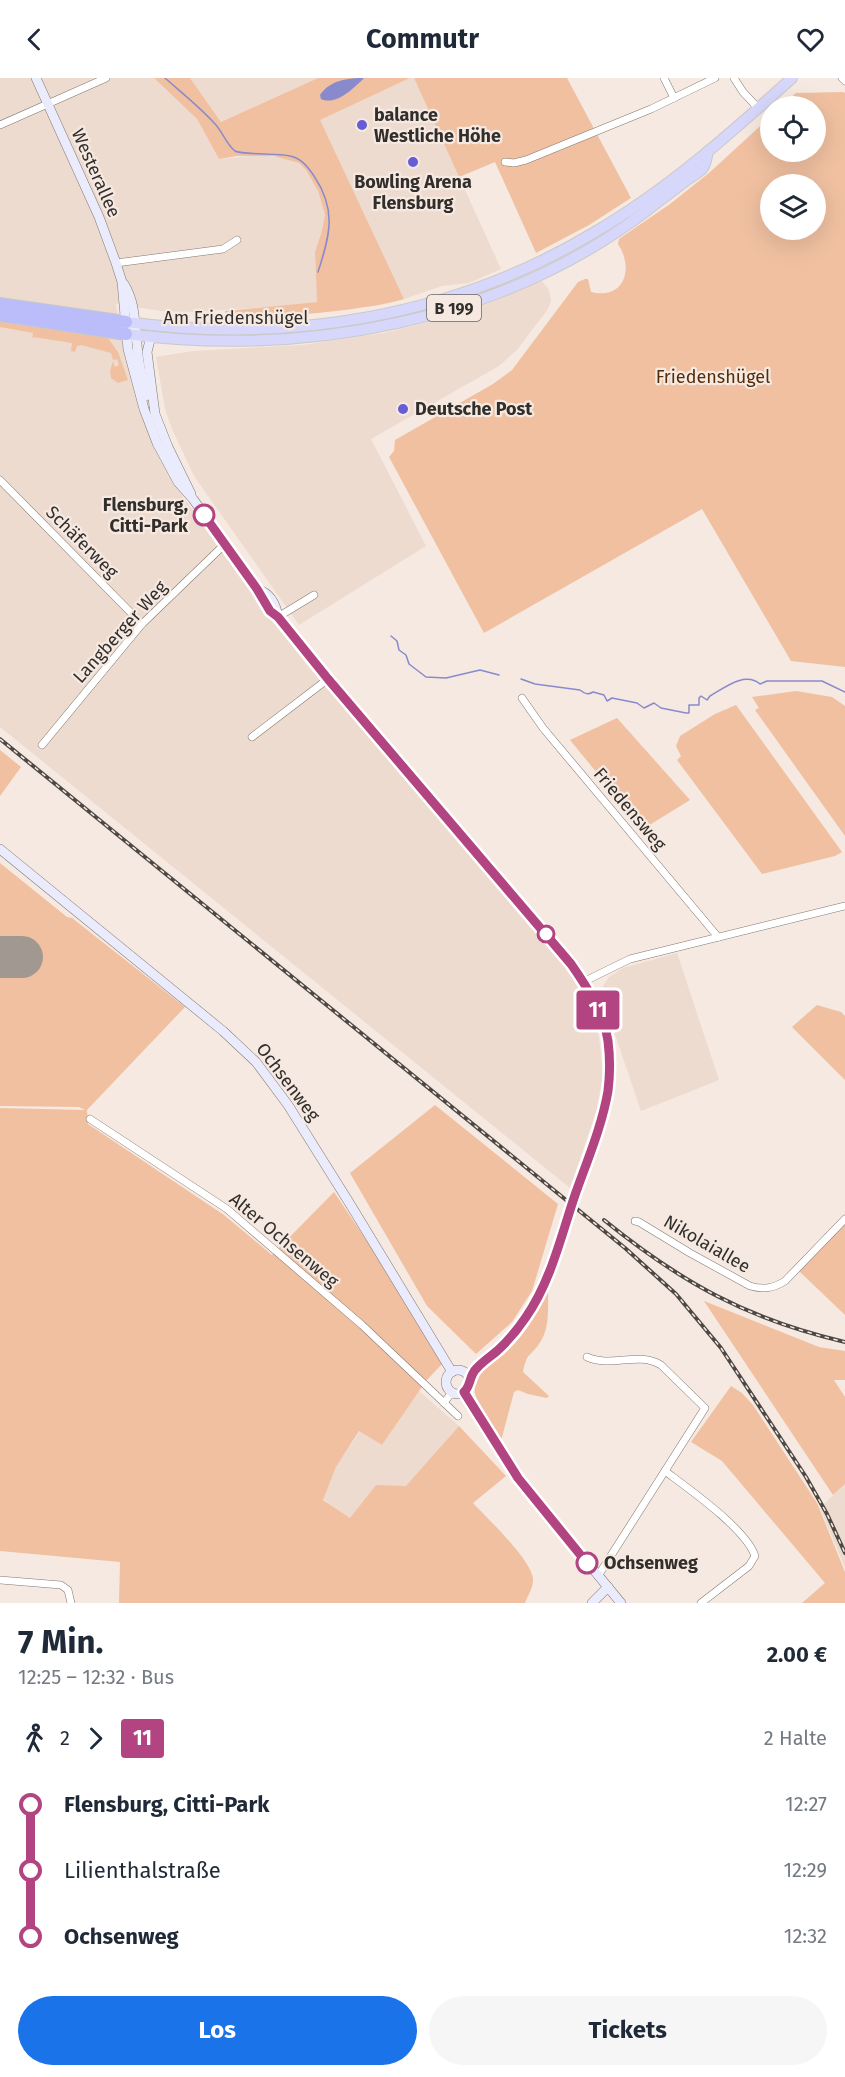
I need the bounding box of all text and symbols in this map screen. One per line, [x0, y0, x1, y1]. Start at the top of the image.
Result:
icon: back [18, 23, 51, 56]
text: Commutr [366, 23, 479, 55]
icon: heart [794, 23, 827, 56]
map controls [760, 96, 826, 240]
button: locate [760, 96, 826, 162]
place label: balance Westliche Höhe [374, 104, 501, 147]
marker: balance Westliche Höhe [355, 118, 369, 132]
street label: Westerallee [67, 125, 125, 221]
marker: Bowling Arena Flensburg [406, 155, 420, 169]
place label: Bowling Arena Flensburg [354, 171, 472, 214]
button: layers [760, 174, 826, 240]
road number: B 199 [427, 295, 481, 321]
street label: Am Friedenshügel [163, 307, 309, 329]
park label: Friedenshügel [656, 366, 770, 388]
place label: Deutsche Post [415, 398, 533, 420]
marker: Deutsche Post [396, 402, 410, 416]
place label: Flensburg, Citti-Park [103, 494, 189, 537]
street label: Schäferweg [41, 501, 123, 583]
marker: Flensburg, Citti-Park [193, 504, 215, 526]
street label: Langberger Weg [68, 576, 172, 688]
street label: Friedensweg [589, 763, 671, 855]
unlabelled marker [537, 925, 555, 943]
line badge: 11 [571, 990, 625, 1030]
text: 11 [588, 997, 608, 1023]
street label: Ochsenweg [251, 1038, 325, 1126]
street label: Alter Ochsenweg [225, 1188, 344, 1292]
street label: Nikolaiallee [660, 1210, 754, 1278]
marker: Ochsenweg [576, 1552, 598, 1574]
place label: Ochsenweg [604, 1552, 698, 1574]
text: 7 Min. [18, 1622, 103, 1662]
text: 2.00 € [767, 1641, 827, 1668]
text: 12:25 – 12:32 · Bus [18, 1665, 174, 1689]
icon: walk [18, 1722, 51, 1755]
icon: forward [79, 1722, 112, 1755]
text: 11 [133, 1725, 152, 1751]
text: 2 [60, 1726, 70, 1750]
text: 2 Halte [764, 1726, 827, 1750]
text: Flensburg, Citti-Park [64, 1791, 269, 1818]
text: 12:27 [785, 1792, 827, 1816]
text: Lilienthalstraße [64, 1857, 221, 1884]
text: 12:29 [783, 1858, 827, 1882]
text: Ochsenweg [64, 1923, 179, 1950]
text: 12:32 [784, 1924, 827, 1948]
button: Los [18, 1996, 417, 2065]
button: Tickets [429, 1996, 827, 2065]

